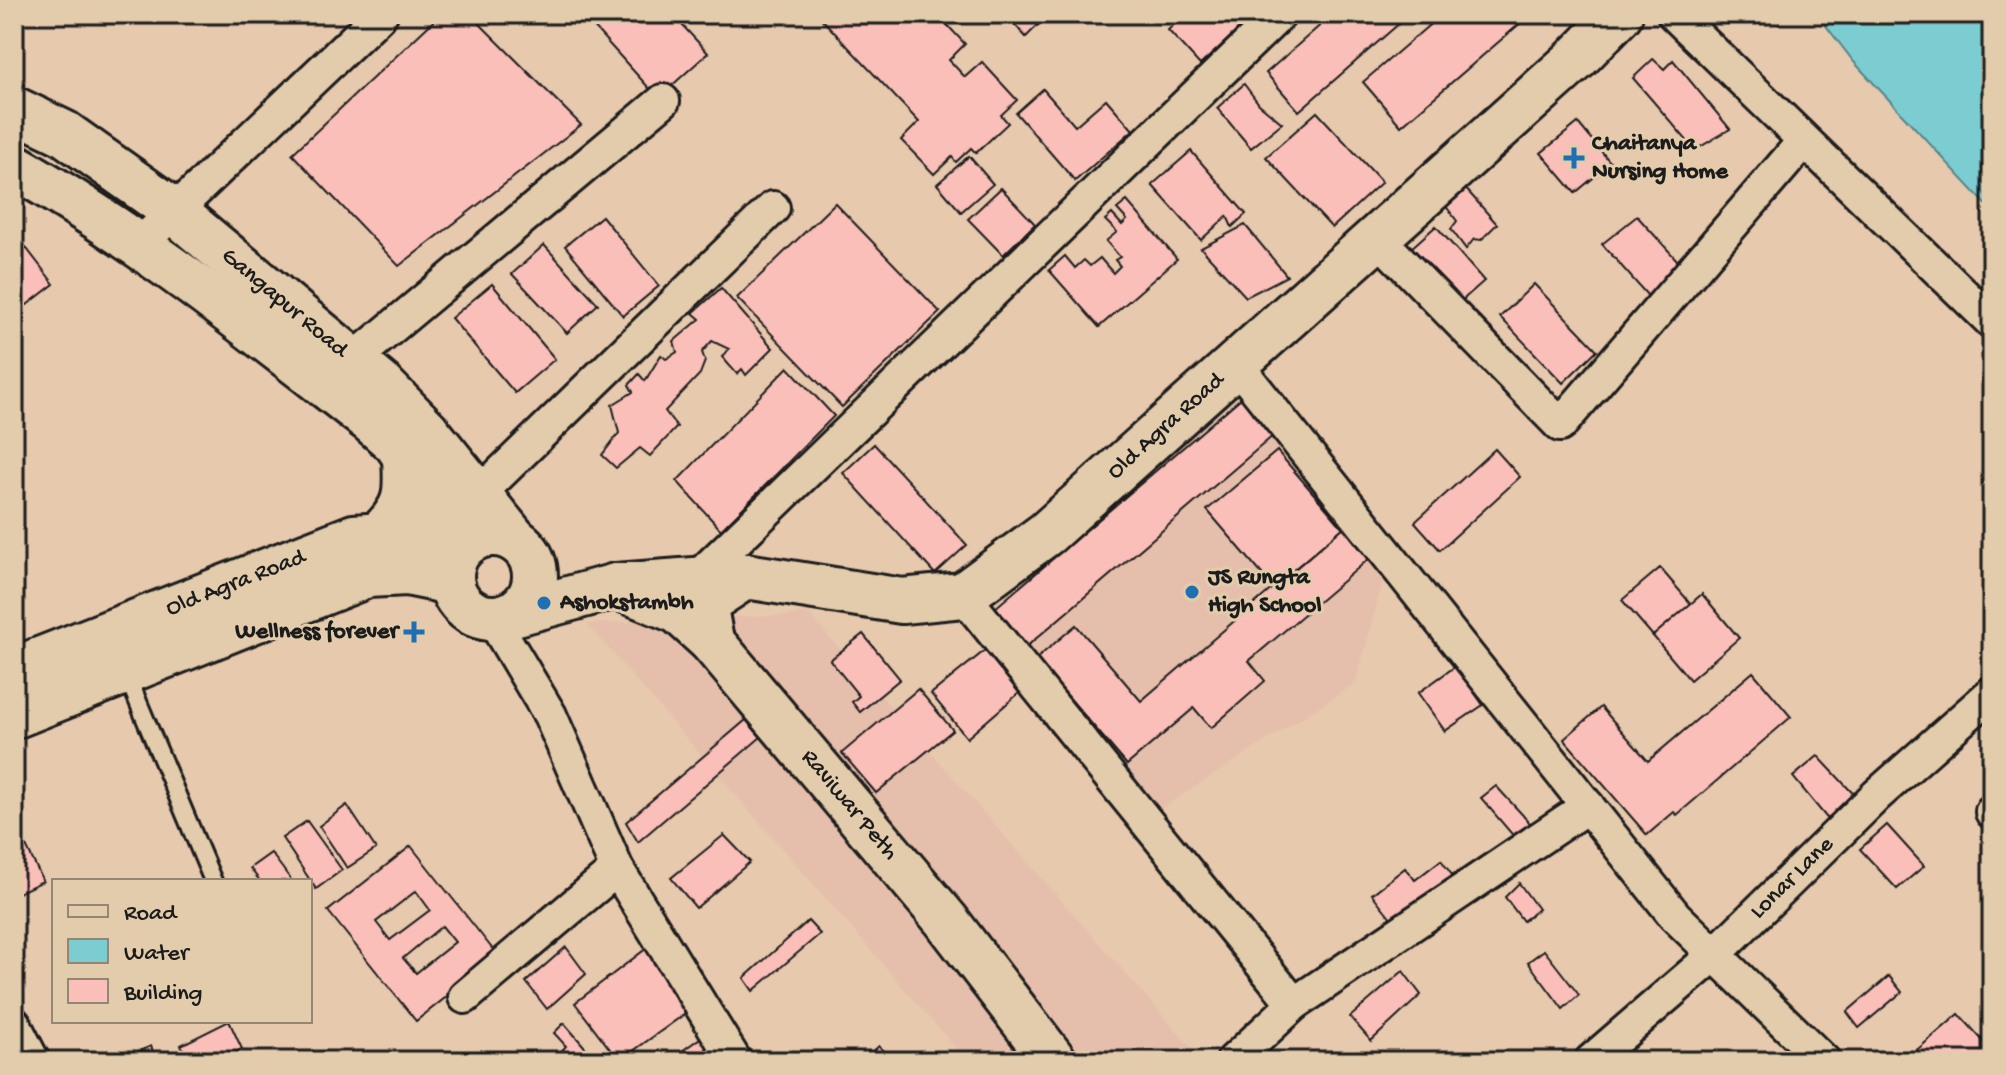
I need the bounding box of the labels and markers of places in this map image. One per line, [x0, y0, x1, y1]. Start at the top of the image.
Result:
place label: Chaitanya Nursing Home [1592, 130, 1729, 187]
marker: Chaitanya Nursing Home [1563, 147, 1585, 169]
place label: JS Rungta High School [1207, 564, 1322, 621]
marker: JS Rungta High School [1183, 583, 1201, 601]
place label: Ashokstambh [559, 589, 694, 618]
marker: Ashokstambh [535, 594, 553, 612]
place label: Wellness forever [234, 618, 401, 647]
marker: Wellness forever [405, 623, 423, 641]

